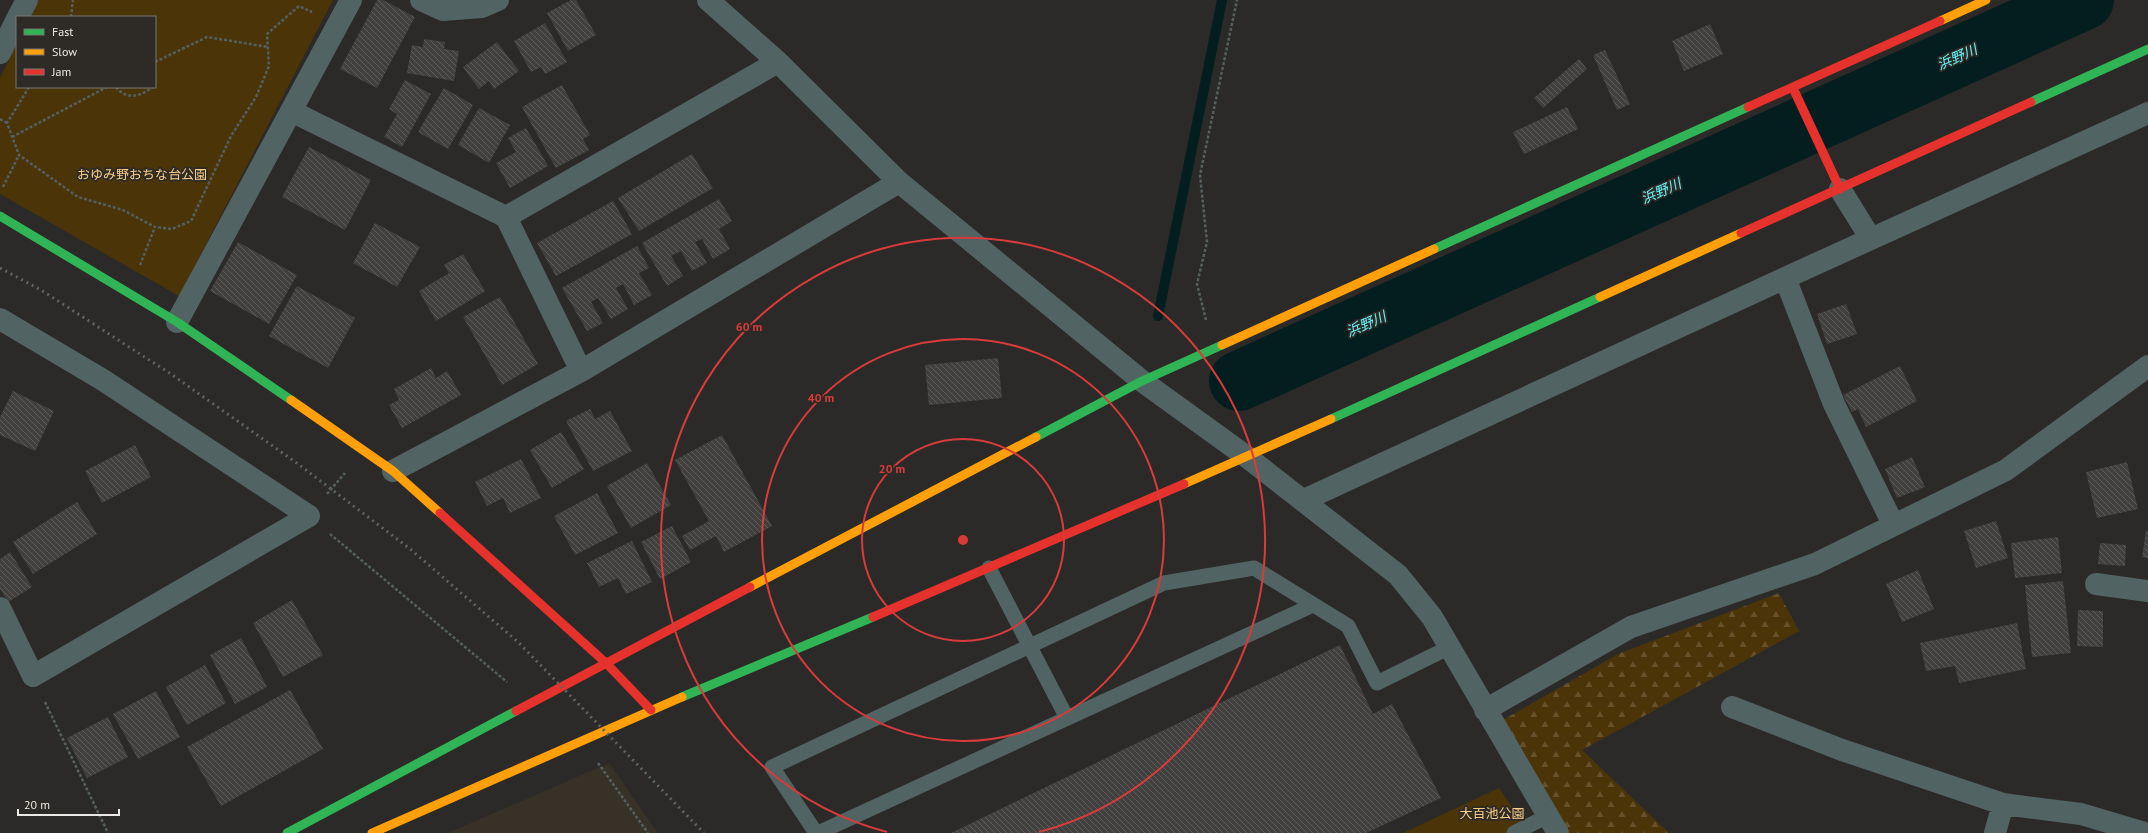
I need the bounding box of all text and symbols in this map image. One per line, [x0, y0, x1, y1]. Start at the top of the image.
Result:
legend [16, 16, 156, 88]
text: Fast [52, 24, 73, 39]
water label: 浜野川 [1934, 39, 1982, 74]
text: Slow [52, 44, 77, 59]
text: Jam [51, 64, 71, 79]
park label: おゆみ野おちな台公園 [77, 166, 207, 183]
water label: 浜野川 [1638, 173, 1686, 208]
water label: 浜野川 [1343, 306, 1391, 341]
text: 60 m [736, 319, 762, 334]
text: 40 m [808, 390, 834, 405]
text: 20 m [879, 461, 905, 476]
centre of rings [956, 533, 970, 547]
scale bar [18, 791, 119, 817]
text: 20 m [24, 797, 50, 812]
park label: 大百池公園 [1459, 805, 1525, 822]

